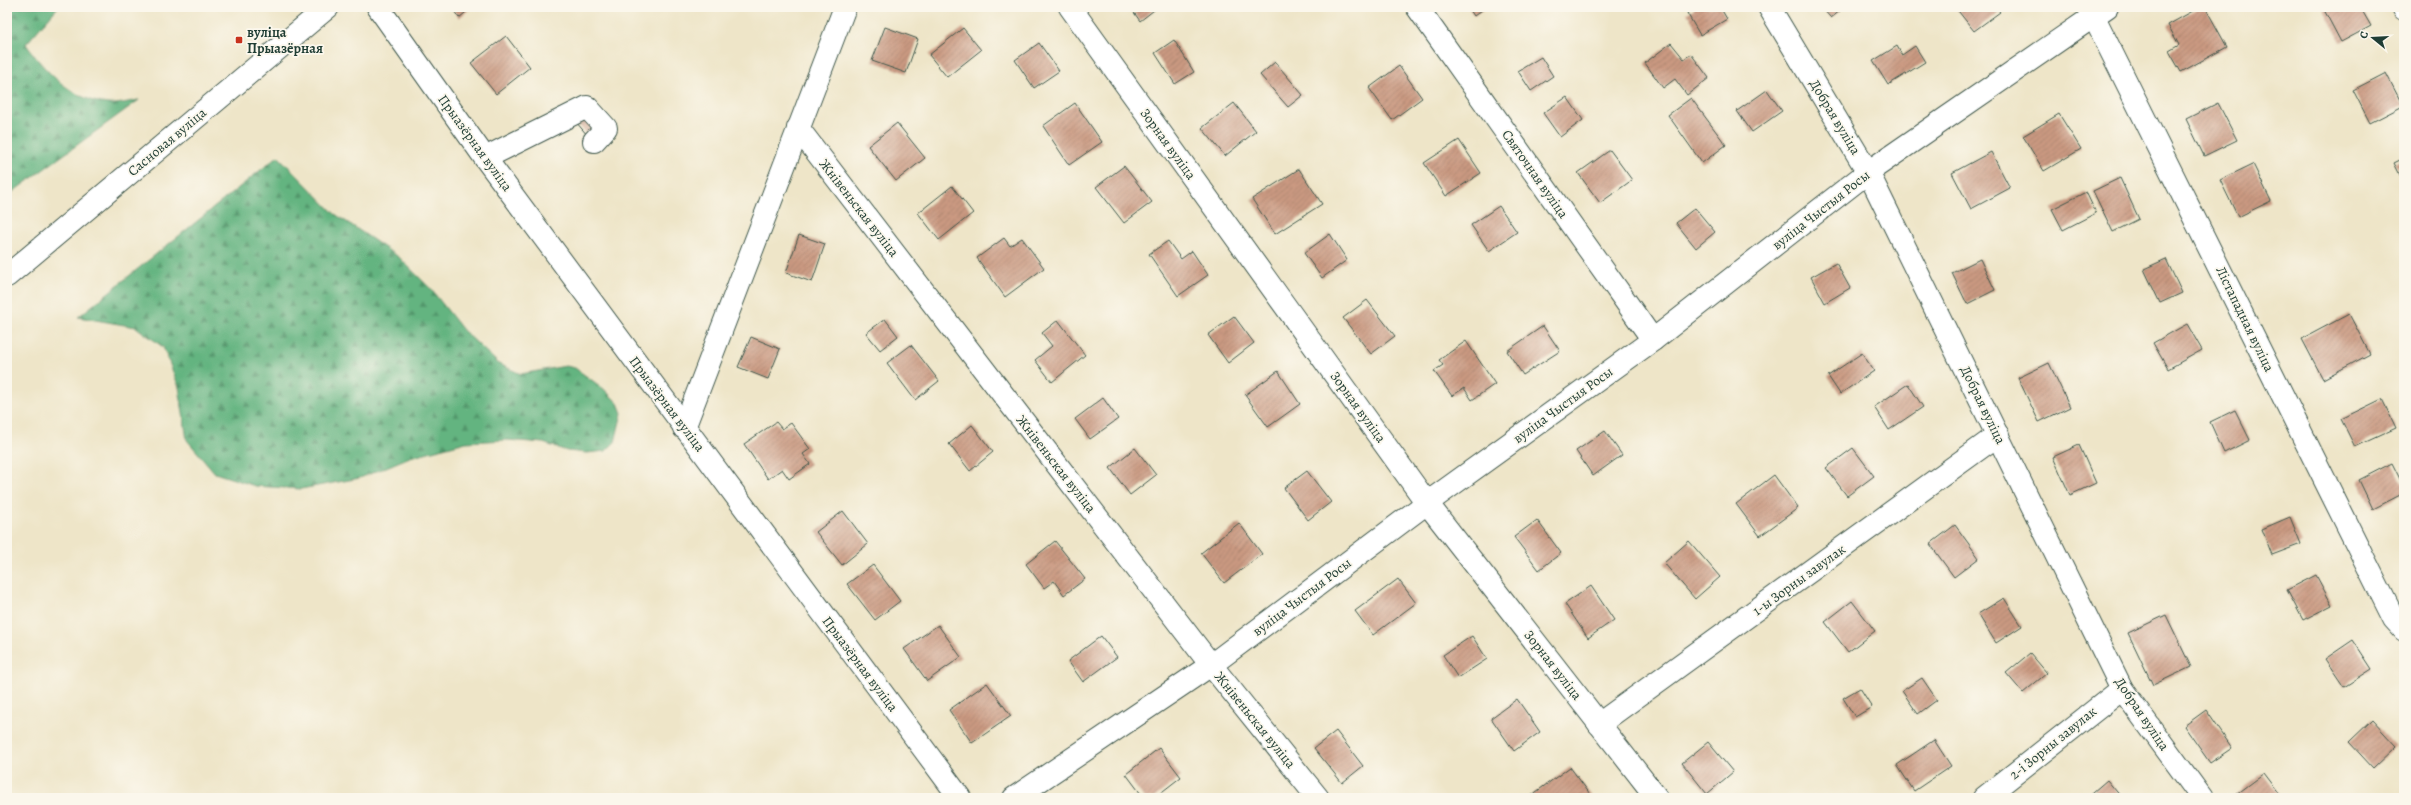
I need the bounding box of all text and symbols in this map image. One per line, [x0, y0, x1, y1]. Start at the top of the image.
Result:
north arrow [2353, 18, 2393, 58]
place label: вуліца Прыазёрная [247, 23, 323, 58]
text: С [2356, 29, 2372, 41]
marker: вуліца Прыазёрная [234, 35, 244, 45]
street label: Добрая вуліца [1805, 76, 1865, 159]
street label: Прыазёрная вуліца [433, 91, 517, 196]
street label: Сасновая вуліца [124, 103, 211, 181]
street label: Зорная вуліца [1136, 104, 1201, 184]
street label: Святочная вуліца [1497, 126, 1573, 223]
street label: Жнівеньская вуліца [815, 155, 904, 261]
street label: вуліца Чыстыя Росы [1768, 166, 1874, 254]
street label: Лістападная вуліца [2211, 263, 2279, 375]
street label: Прыазёрная вуліца [625, 352, 710, 456]
street label: вуліца Чыстыя Росы [1509, 362, 1617, 448]
street label: Добрая вуліца [1956, 363, 2010, 448]
street label: Зорная вуліца [1326, 367, 1391, 447]
street label: Жнівеньская вуліца [1012, 411, 1101, 517]
street label: 1-ы Зорны завулак [1749, 540, 1849, 620]
street label: вуліца Чыстыя Росы [1249, 554, 1355, 640]
street label: Прыазёрная вуліца [818, 612, 903, 716]
street label: Зорная вуліца [1520, 626, 1587, 704]
street label: Жнівеньская вуліца [1210, 668, 1300, 773]
street label: Добрая вуліца [2110, 674, 2174, 755]
street label: 2-і Зорны завулак [2006, 702, 2100, 784]

